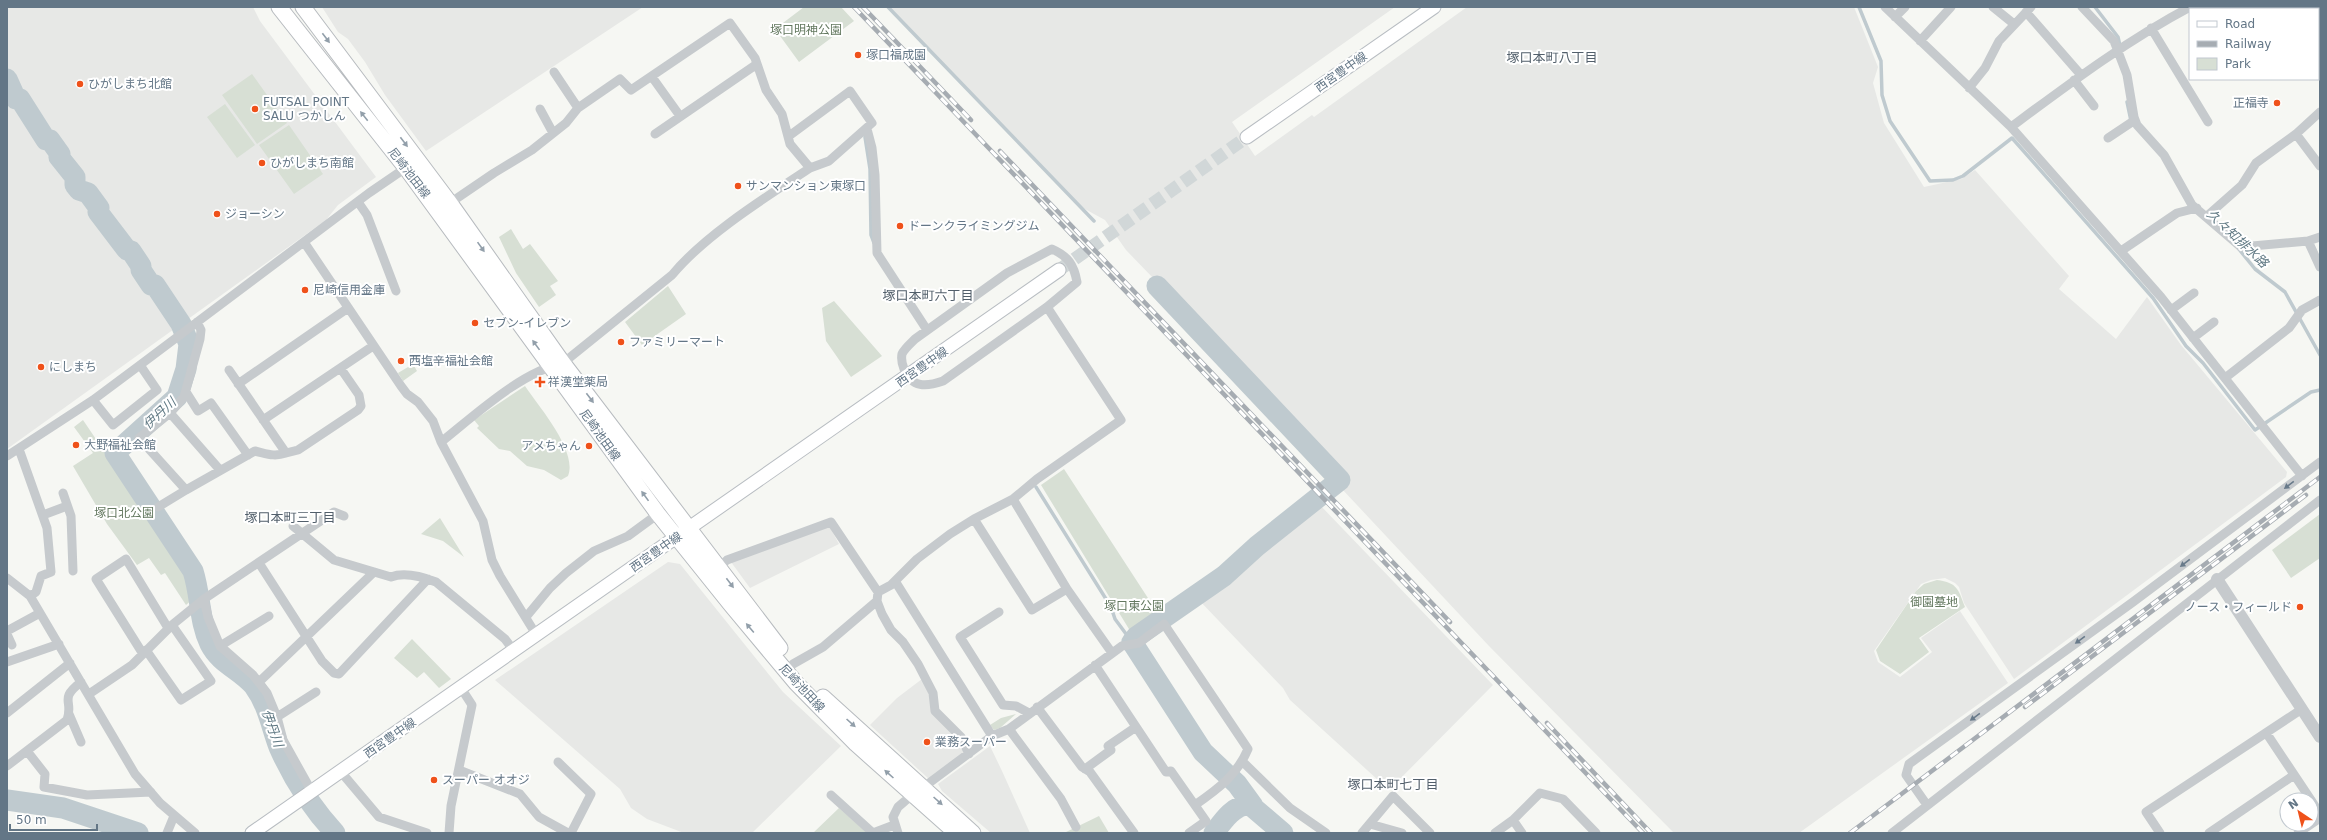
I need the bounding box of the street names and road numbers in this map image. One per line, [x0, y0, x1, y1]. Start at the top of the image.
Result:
street label: 西宮豊中線 [1312, 49, 1370, 95]
street label: 尼崎池田線 [385, 145, 433, 201]
street label: 西宮豊中線 [893, 344, 951, 390]
street label: 尼崎池田線 [577, 407, 623, 463]
street label: 西宮豊中線 [627, 529, 685, 575]
street label: 尼崎池田線 [776, 661, 828, 715]
street label: 西宮豊中線 [361, 715, 419, 761]

